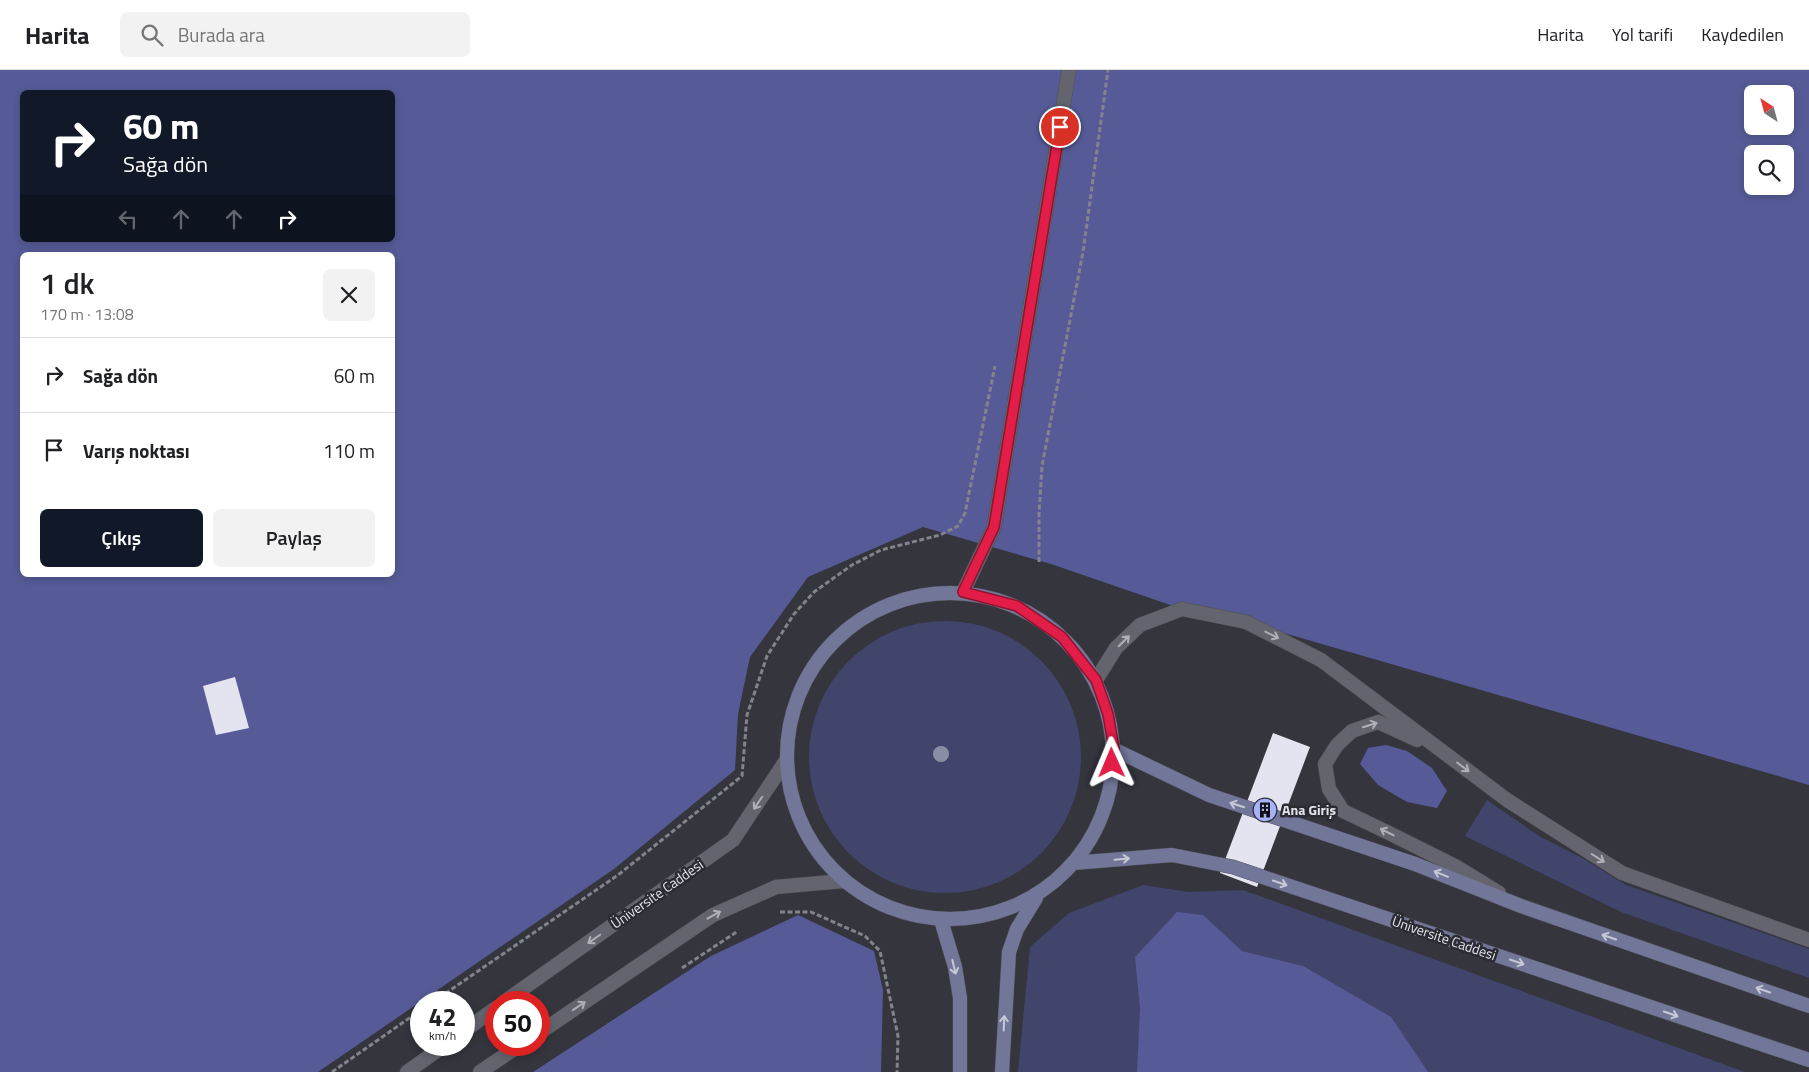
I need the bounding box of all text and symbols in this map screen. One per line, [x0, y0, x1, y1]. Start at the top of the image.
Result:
search box [120, 12, 470, 57]
text: Harita [25, 17, 90, 53]
text: Burada ara [178, 20, 265, 49]
icon: search [138, 21, 166, 49]
text: Harita [1537, 21, 1584, 48]
text: Yol tarifi [1612, 21, 1673, 48]
text: Kaydedilen [1701, 21, 1784, 48]
north arrow [1744, 85, 1794, 135]
map controls [1744, 85, 1794, 195]
text: 60 m [123, 99, 199, 153]
pin [1039, 106, 1081, 148]
icon: right [40, 110, 105, 175]
icon: arrive [1046, 113, 1074, 141]
button: search [1744, 145, 1794, 195]
text: Sağa dön [123, 147, 208, 181]
icon: left [114, 205, 142, 233]
icon: ahead [167, 205, 195, 233]
icon: ahead [220, 205, 248, 233]
icon: right [273, 205, 301, 233]
text: 1 dk [40, 260, 95, 306]
button: close [323, 269, 375, 321]
text: 170 m · 13:08 [40, 302, 134, 326]
icon: right [40, 361, 68, 389]
text: Sağa dön [83, 361, 158, 390]
text: 60 m [334, 361, 375, 390]
icon: arrive [40, 436, 68, 464]
text: Varış noktası [83, 436, 190, 465]
text: 110 m [323, 436, 375, 465]
button: Çıkış [40, 509, 203, 567]
button: Paylaş [213, 509, 375, 567]
one-way arrow [1265, 630, 1280, 640]
one-way arrow [1118, 635, 1130, 647]
one-way arrow [1362, 720, 1378, 730]
position arrow [1085, 736, 1137, 788]
one-way arrow [1456, 762, 1469, 773]
one-way arrow [753, 795, 763, 809]
building icon: Ana Giriş [1252, 797, 1278, 823]
place label: Ana Giriş [1282, 799, 1336, 820]
one-way arrow [1230, 800, 1246, 809]
one-way arrow [1380, 827, 1395, 836]
one-way arrow [1591, 853, 1605, 863]
street label: Üniversite Caddesi [606, 854, 707, 933]
one-way arrow [1113, 854, 1129, 864]
one-way arrow [1434, 869, 1449, 878]
one-way arrow [1272, 878, 1288, 888]
one-way arrow [707, 910, 721, 920]
street label: Üniversite Caddesi [1389, 910, 1499, 965]
one-way arrow [1602, 932, 1618, 941]
one-way arrow [588, 933, 601, 944]
one-way arrow [950, 958, 959, 974]
one-way arrow [1509, 958, 1524, 967]
one-way arrow [1756, 985, 1771, 994]
speed limit sign: 50 [485, 991, 550, 1056]
text: 42 [428, 998, 457, 1036]
one-way arrow [572, 1001, 586, 1011]
one-way arrow [1663, 1010, 1678, 1019]
one-way arrow [999, 1016, 1008, 1032]
text: km/h [429, 1026, 456, 1045]

